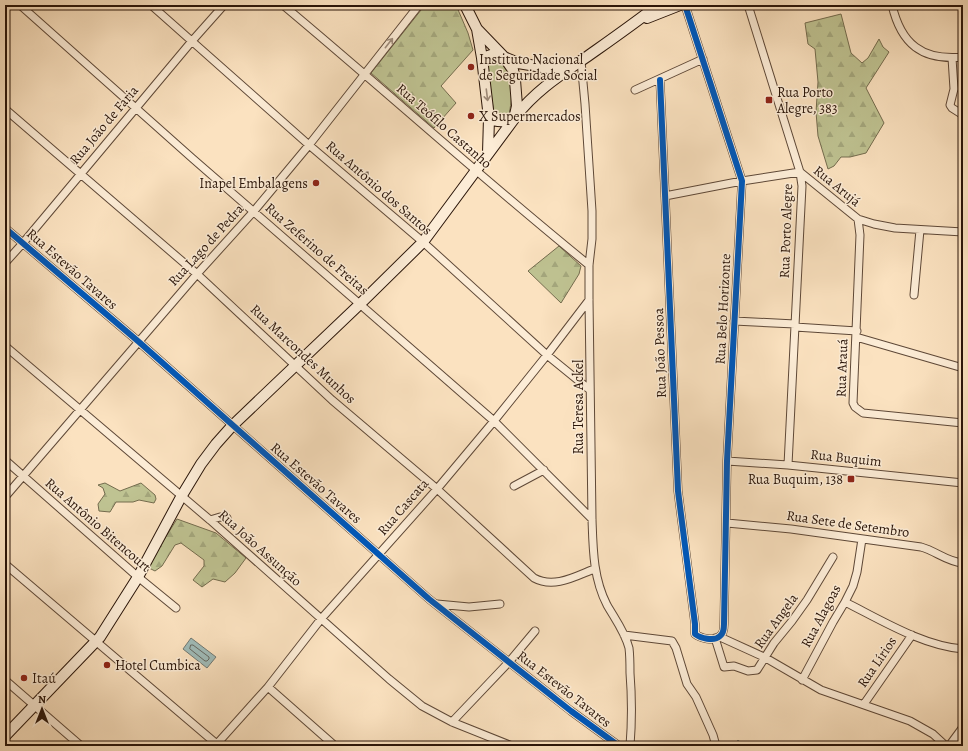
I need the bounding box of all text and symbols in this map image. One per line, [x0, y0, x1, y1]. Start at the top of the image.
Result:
one-way arrow [385, 38, 393, 49]
place label: Instituto Nacional de Seguridade Social [479, 50, 598, 85]
marker: Instituto Nacional de Seguridade Social [466, 62, 476, 72]
street label: Rua Teófilo Castanho [392, 79, 496, 173]
street label: Rua João de Faria [65, 81, 143, 169]
place label: Rua Porto Alegre, 383 [776, 83, 838, 118]
one-way arrow [483, 88, 490, 101]
marker: Rua Porto Alegre, 383 [764, 95, 774, 105]
place label: X Supermercados [479, 107, 581, 126]
marker: X Supermercados [466, 111, 476, 121]
street label: Rua Antônio dos Santos [322, 137, 436, 239]
street label: Rua Arujá [809, 161, 865, 211]
place label: Inapel Embalagens [199, 174, 308, 193]
marker: Inapel Embalagens [311, 178, 321, 188]
street label: Rua Porto Alegre [775, 183, 797, 279]
street label: Rua Lago de Pedra [164, 199, 248, 290]
street label: Rua Zeferino de Freitas [261, 199, 373, 299]
street label: Rua Estevão Tavares [22, 224, 122, 314]
street label: Rua Belo Horizonte [711, 253, 735, 365]
street label: Rua Marcondes Munhos [246, 300, 360, 408]
street label: Rua João Pessoa [649, 307, 671, 398]
street label: Rua Arauá [831, 338, 853, 398]
street label: Rua Teresa Ackel [569, 359, 588, 454]
street label: Rua Estevão Tavares [266, 438, 366, 528]
street label: Rua Buquim [810, 445, 883, 471]
place label: Rua Buquim, 138 [748, 470, 843, 489]
street label: Rua Antônio Bitencourt [41, 474, 155, 577]
street label: Rua Cascata [373, 474, 433, 539]
marker: Rua Buquim, 138 [846, 474, 856, 484]
street label: Rua João Assunção [214, 505, 306, 591]
street label: Rua Sete de Setembro [785, 506, 911, 542]
street label: Rua Alagoas [796, 581, 846, 651]
street label: Rua Angela [750, 589, 803, 652]
street label: Rua Lírios [853, 633, 901, 691]
street label: Rua Estevão Tavares [513, 646, 615, 732]
place label: Hotel Cumbica [115, 656, 201, 675]
marker: Hotel Cumbica [102, 660, 112, 670]
place label: Itaú [32, 669, 56, 688]
marker: Itaú [19, 673, 29, 683]
north arrow [22, 689, 62, 729]
text: N [38, 692, 46, 707]

